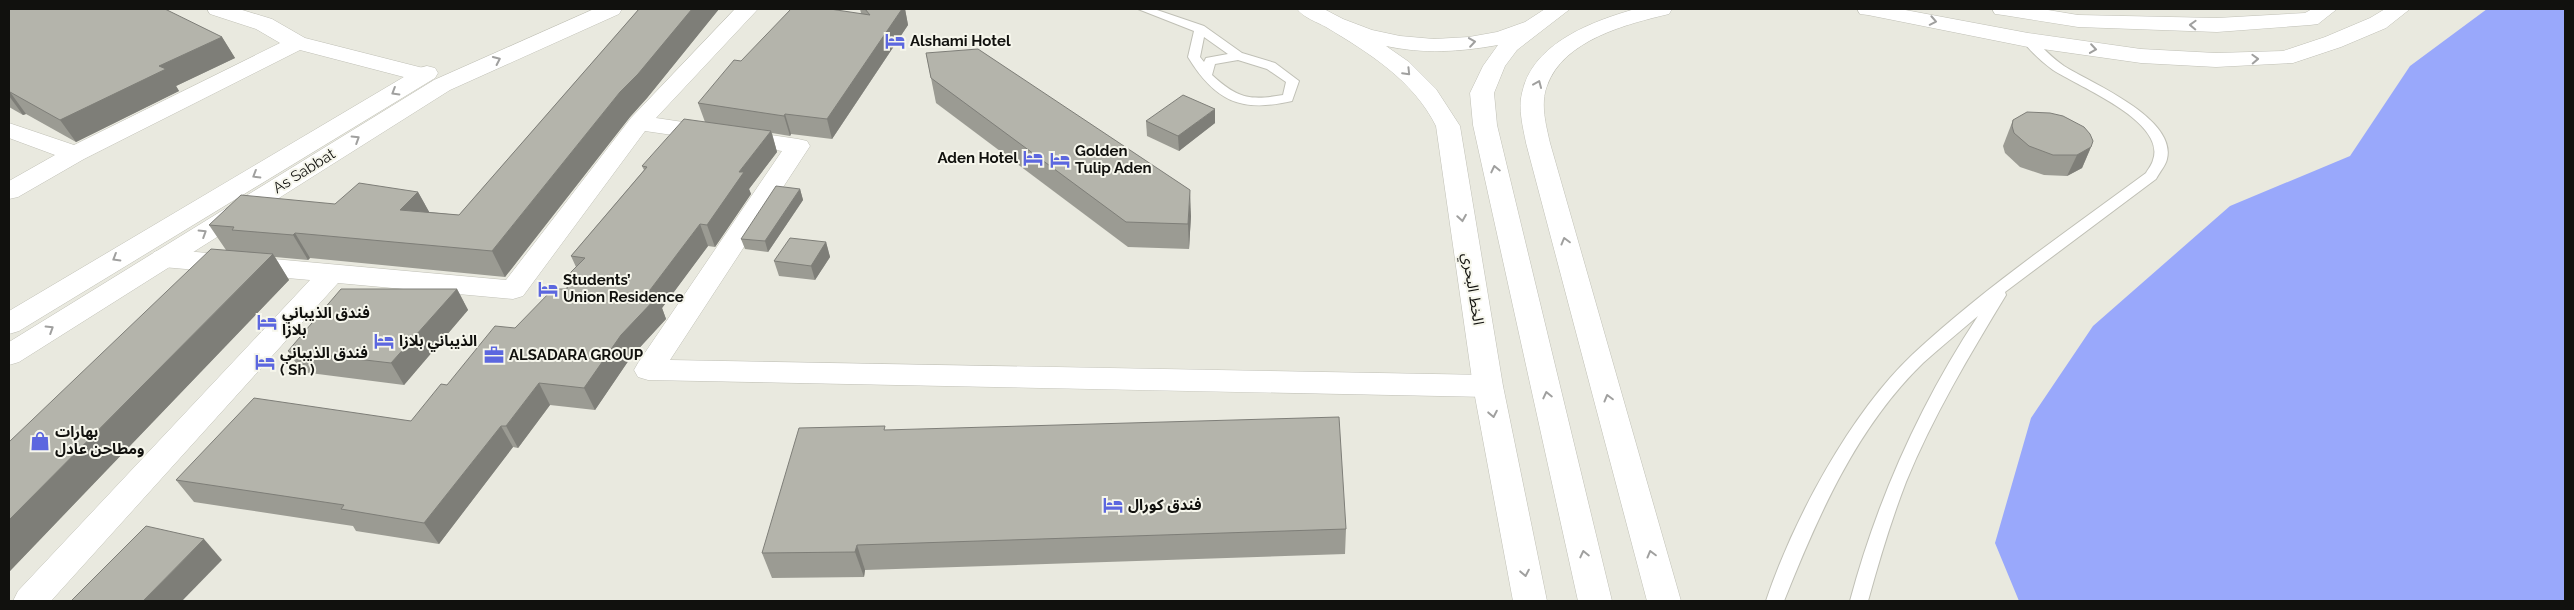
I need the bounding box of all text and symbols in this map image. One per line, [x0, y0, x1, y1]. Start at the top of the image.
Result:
one-way arrow [1929, 16, 1938, 26]
one-way arrow [2189, 19, 2197, 30]
hotel icon: Alshami Hotel [884, 30, 906, 52]
place label: Alshami Hotel [910, 32, 1011, 50]
one-way arrow [1468, 38, 1476, 48]
one-way arrow [2089, 44, 2098, 54]
one-way arrow [2252, 53, 2260, 64]
one-way arrow [492, 55, 501, 66]
one-way arrow [1401, 66, 1410, 75]
one-way arrow [1531, 80, 1541, 89]
one-way arrow [392, 85, 401, 95]
one-way arrow [350, 135, 359, 145]
place label: Golden Tulip Aden [1075, 142, 1151, 177]
street label: As Sabbat [270, 145, 338, 197]
hotel icon: Aden Hotel [1022, 147, 1044, 169]
place label: Aden Hotel [937, 149, 1018, 167]
hotel icon: Golden Tulip Aden [1049, 149, 1071, 171]
one-way arrow [1490, 164, 1501, 173]
one-way arrow [252, 168, 261, 178]
one-way arrow [1457, 214, 1467, 223]
one-way arrow [197, 230, 206, 240]
one-way arrow [1560, 237, 1571, 245]
one-way arrow [113, 252, 122, 262]
street label: الخط البحري [1456, 252, 1488, 327]
place label: Students’ Union Residence [563, 271, 684, 306]
hotel icon: Students’ Union Residence [537, 278, 559, 300]
place label: فندق الذيباني بلازا [282, 304, 370, 339]
hotel icon: فندق الذيباني بلازا [256, 311, 278, 333]
one-way arrow [44, 326, 54, 335]
hotel icon: الذيباني بلازا [373, 330, 395, 352]
place label: الذيباني بلازا [399, 332, 477, 352]
place label: فندق الذيباني ( Sh ) [280, 344, 368, 379]
office icon: ALSADARA GROUP [483, 344, 505, 366]
place label: ALSADARA GROUP [509, 346, 644, 364]
hotel icon: فندق الذيباني ( Sh ) [254, 351, 276, 373]
one-way arrow [1542, 391, 1553, 400]
one-way arrow [1604, 394, 1614, 402]
one-way arrow [1488, 409, 1498, 418]
place label: بهارات ومطاحن عادل [55, 423, 145, 458]
shop icon: بهارات ومطاحن عادل [29, 430, 51, 452]
hotel icon: فندق كورال [1102, 494, 1124, 516]
place label: فندق كورال [1128, 496, 1202, 514]
one-way arrow [1579, 549, 1590, 558]
one-way arrow [1647, 551, 1657, 559]
one-way arrow [1519, 569, 1529, 577]

